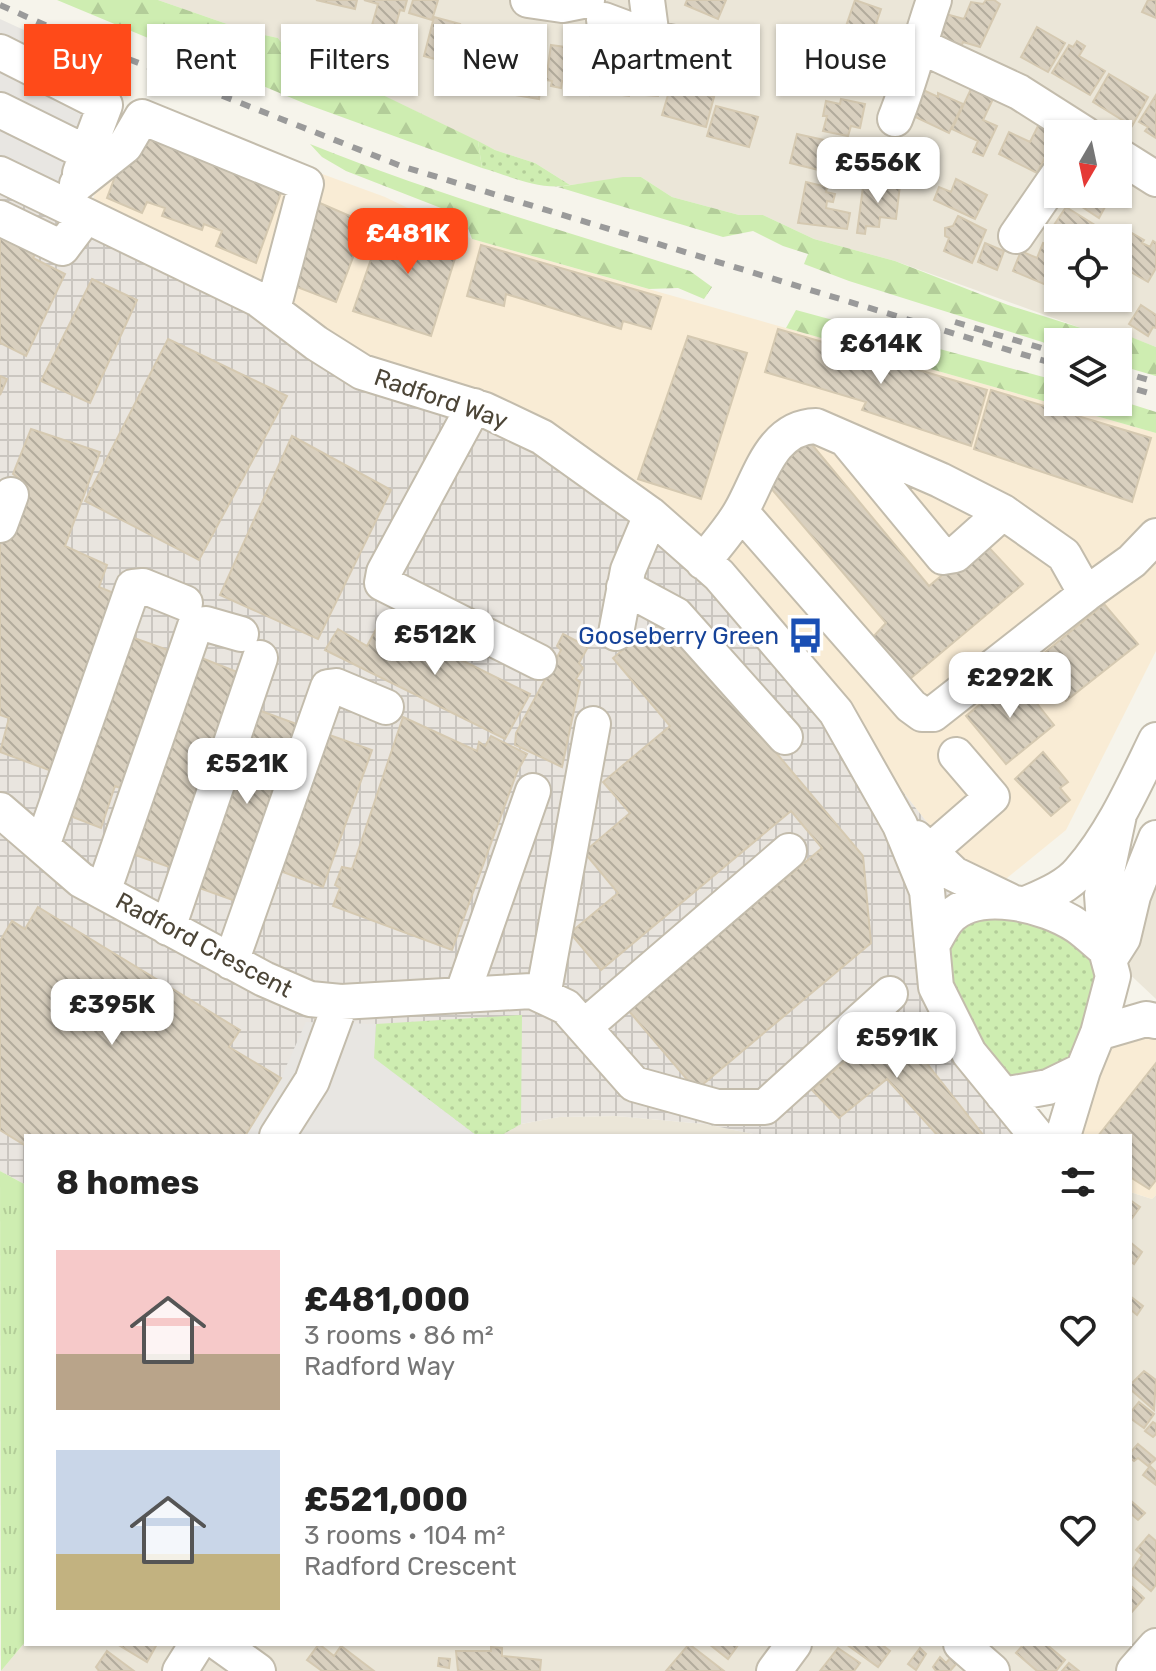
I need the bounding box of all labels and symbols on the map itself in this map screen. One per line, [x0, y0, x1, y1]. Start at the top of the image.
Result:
north arrow [1044, 120, 1132, 208]
pin: £556K [822, 137, 934, 205]
pin: £481K [352, 208, 464, 276]
pin: £614K [825, 318, 937, 386]
street label: Radford Way [370, 363, 512, 435]
pin: £512K [379, 609, 491, 677]
bus stop icon: Gooseberry Green [786, 617, 824, 655]
place label: Gooseberry Green [578, 622, 779, 650]
pin: £292K [954, 652, 1066, 720]
pin: £521K [191, 738, 303, 806]
street label: Radford Crescent [111, 887, 297, 1003]
pin: £395K [56, 979, 168, 1047]
pin: £591K [841, 1012, 953, 1080]

